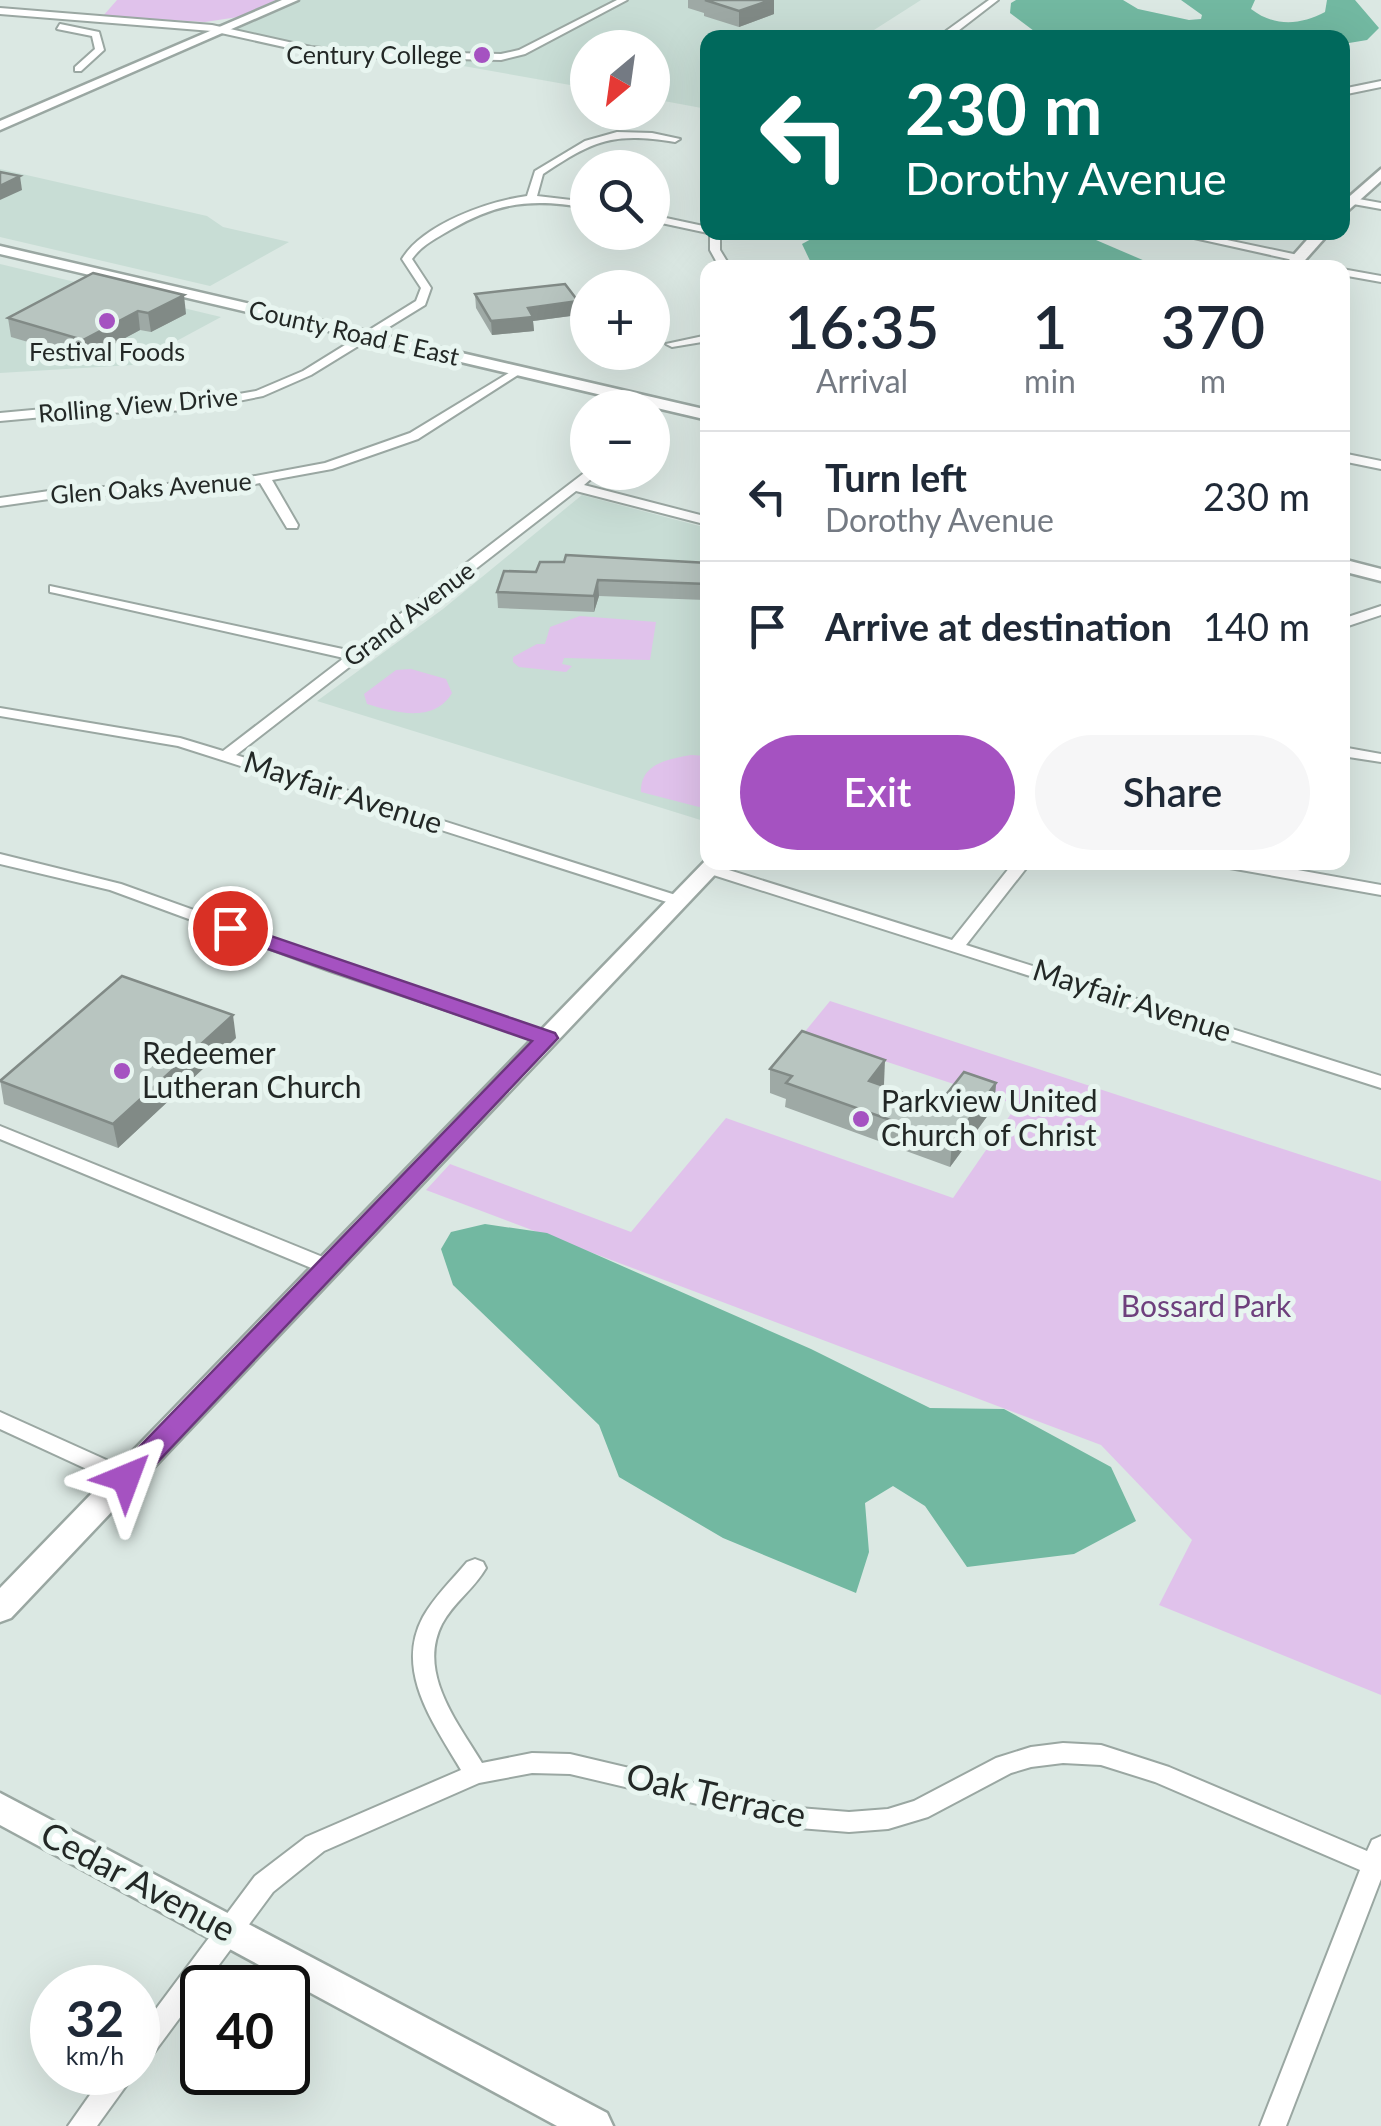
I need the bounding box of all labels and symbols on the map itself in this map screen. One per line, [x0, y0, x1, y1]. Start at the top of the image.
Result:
north arrow [570, 30, 670, 130]
place label: Century College [286, 39, 462, 69]
marker: Century College [471, 44, 493, 66]
street label: County Road E East [246, 293, 462, 371]
marker: Festival Foods [96, 310, 118, 332]
place label: Festival Foods [29, 336, 185, 366]
street label: Rolling View Drive [37, 380, 239, 428]
street label: Glen Oaks Avenue [49, 465, 253, 509]
street label: Grand Avenue [337, 554, 480, 672]
street label: Mayfair Avenue [240, 742, 447, 840]
pin [188, 886, 273, 971]
street label: Mayfair Avenue [1029, 950, 1236, 1048]
place label: Redeemer Lutheran Church [142, 1034, 362, 1104]
marker: Redeemer Lutheran Church [111, 1060, 133, 1082]
place label: Parkview United Church of Christ [881, 1082, 1097, 1152]
marker: Parkview United Church of Christ [850, 1108, 872, 1130]
park label: Bossard Park [1121, 1287, 1292, 1323]
position arrow [74, 1426, 178, 1530]
street label: Oak Terrace [623, 1753, 810, 1835]
street label: Cedar Avenue [35, 1811, 243, 1949]
speed limit sign: 40 [180, 1965, 310, 2095]

